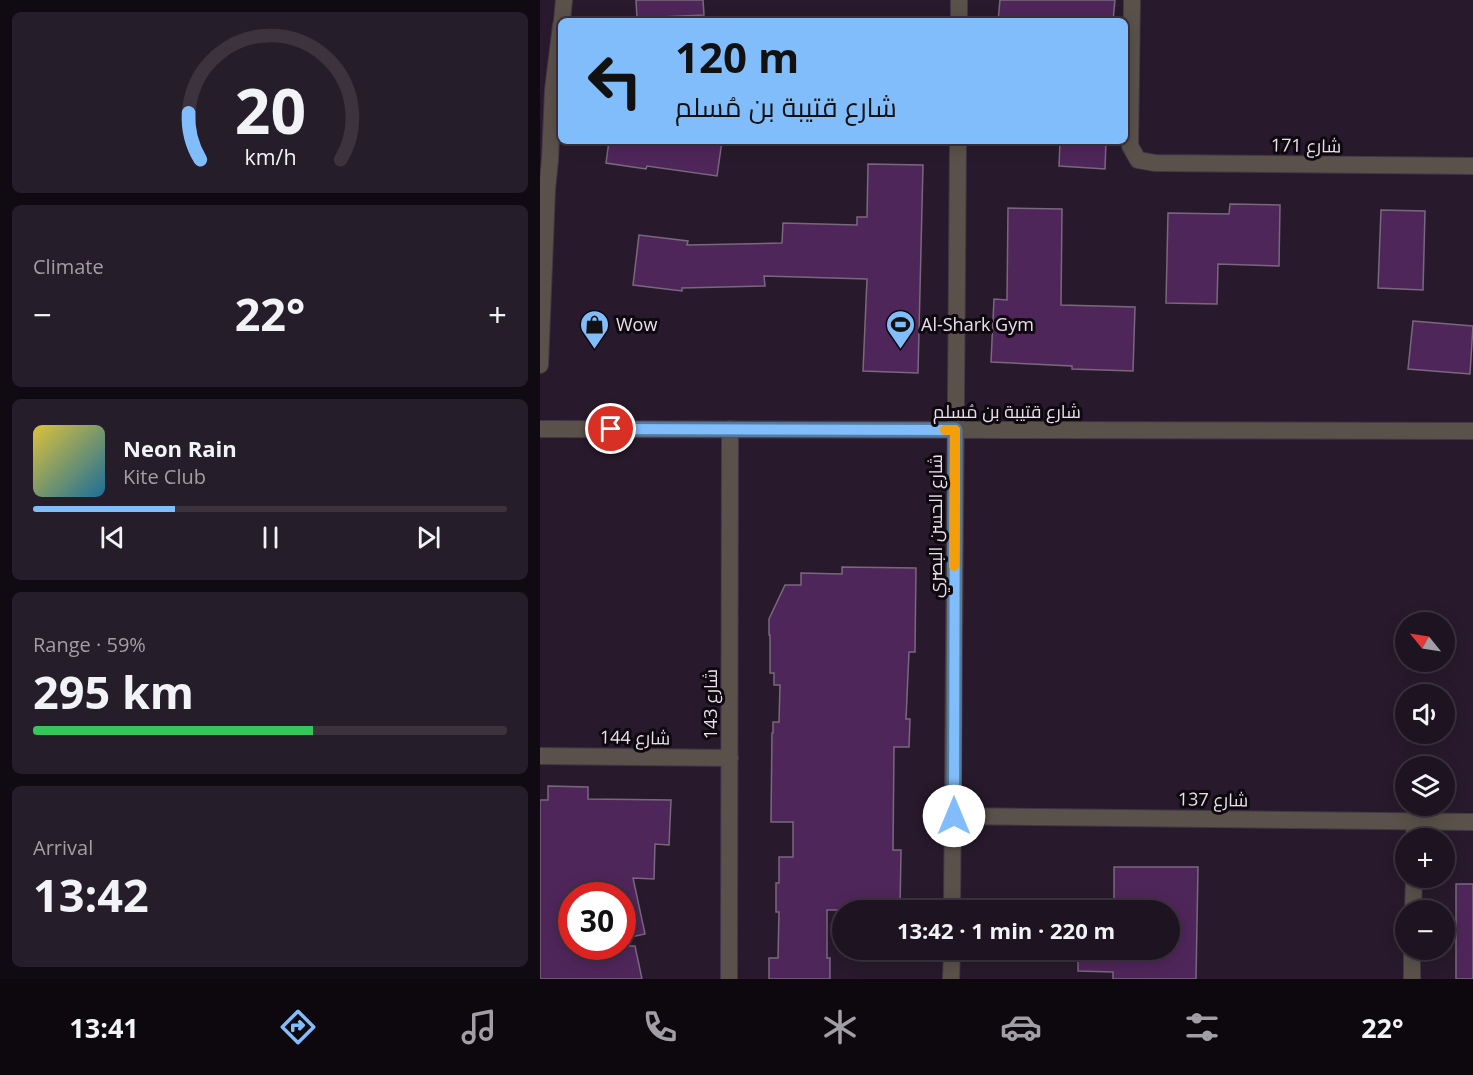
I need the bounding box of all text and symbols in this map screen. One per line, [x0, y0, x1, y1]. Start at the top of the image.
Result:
text: 120 m [675, 28, 799, 85]
icon: left [576, 42, 654, 120]
text: 20 [234, 67, 306, 152]
text: شارع قتيبة بن مُسلم [675, 88, 897, 125]
street label: شارع 171 [1271, 132, 1341, 159]
text: km/h [244, 142, 296, 171]
text: Climate [33, 253, 104, 280]
text: 22° [235, 283, 305, 344]
text: − [33, 292, 52, 337]
text: + [488, 292, 507, 337]
shop icon: Wow [579, 308, 611, 350]
sports icon: Al-Shark Gym [884, 308, 916, 350]
place label: Wow [616, 312, 657, 336]
place label: Al-Shark Gym [921, 312, 1034, 336]
street label: شارع قتيبة بن مُسلم [933, 399, 1081, 424]
pin [585, 403, 636, 454]
icon: arrive [594, 412, 627, 445]
text: Neon Rain [123, 433, 237, 463]
street label: شارع الحسن البصري [923, 454, 950, 598]
text: Kite Club [123, 463, 206, 490]
icon: previous [96, 521, 129, 554]
icon: pause [254, 521, 287, 554]
icon: next [412, 521, 445, 554]
north arrow [1395, 612, 1455, 672]
map controls [1395, 612, 1455, 960]
text: Range · 59% [33, 631, 146, 658]
text: 295 km [33, 661, 194, 722]
street label: شارع 143 [698, 669, 723, 739]
button: sound [1395, 684, 1455, 744]
street label: شارع 144 [600, 724, 670, 751]
button: layers [1395, 756, 1455, 816]
position arrow [922, 784, 986, 848]
street label: شارع 137 [1178, 786, 1248, 813]
button: + [1395, 828, 1455, 888]
text: Arrival [33, 834, 93, 861]
text: 13:42 [33, 864, 149, 925]
speed limit sign: 30 [558, 882, 636, 960]
button: − [1395, 900, 1455, 960]
text: 13:42 · 1 min · 220 m [897, 915, 1115, 945]
icon: directions [277, 1006, 319, 1048]
icon: music [458, 1006, 500, 1048]
icon: phone [639, 1006, 681, 1048]
icon: climate [819, 1006, 861, 1048]
icon: car [1000, 1006, 1042, 1048]
icon: filters [1181, 1006, 1223, 1048]
text: 13:41 [69, 1009, 139, 1046]
text: 22° [1361, 1009, 1404, 1046]

